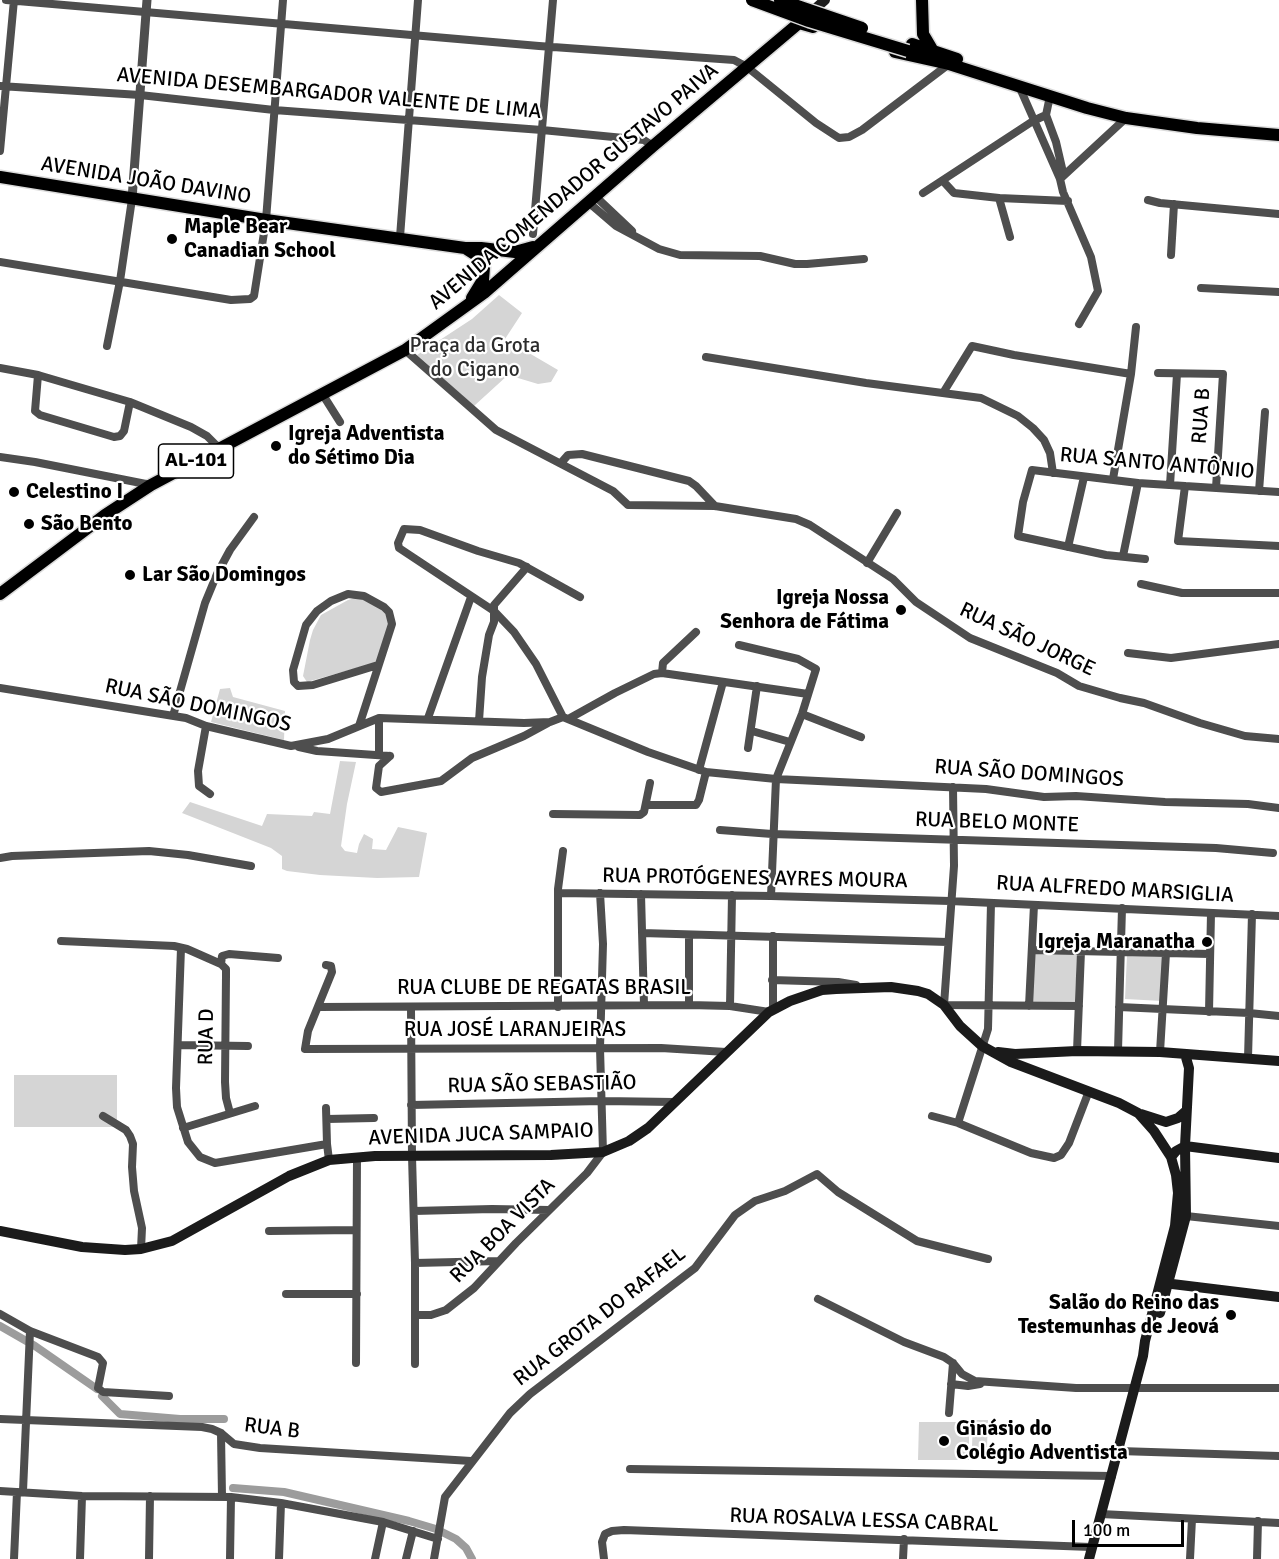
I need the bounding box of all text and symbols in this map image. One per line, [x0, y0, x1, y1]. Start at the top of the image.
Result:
street label: AVENIDA COMENDADOR GUSTAVO PAIVA [424, 58, 724, 316]
street label: AVENIDA DESEMBARGADOR VALENTE DE LIMA [116, 63, 542, 125]
street label: AVENIDA JOÃO DAVINO [39, 152, 253, 210]
place label: Maple Bear Canadian School [184, 214, 336, 264]
marker: Maple Bear Canadian School [165, 232, 179, 246]
park label: Praça da Grota do Cigano [410, 333, 540, 383]
street label: RUA B [1187, 387, 1217, 445]
place label: Igreja Adventista do Sétimo Dia [288, 421, 444, 471]
marker: Igreja Adventista do Sétimo Dia [269, 439, 283, 453]
street label: RUA SANTO ANTÔNIO [1059, 443, 1255, 485]
road number: AL-101 [158, 444, 234, 478]
place label: Celestino I [26, 479, 123, 505]
marker: Celestino I [7, 485, 21, 499]
place label: São Bento [41, 511, 132, 537]
marker: São Bento [22, 517, 36, 531]
place label: Lar São Domingos [142, 562, 306, 588]
marker: Lar São Domingos [123, 568, 137, 582]
place label: Igreja Nossa Senhora de Fátima [720, 585, 889, 635]
street label: RUA SÃO JORGE [955, 598, 1099, 682]
marker: Igreja Nossa Senhora de Fátima [894, 603, 908, 617]
street label: RUA SÃO DOMINGOS [103, 674, 293, 738]
street label: RUA SÃO DOMINGOS [933, 755, 1125, 793]
street label: RUA BELO MONTE [915, 808, 1079, 838]
street label: RUA PROTÓGENES AYRES MOURA [602, 864, 908, 894]
street label: RUA ALFREDO MARSIGLIA [995, 871, 1235, 909]
place label: Igreja Maranatha [1038, 929, 1195, 955]
marker: Igreja Maranatha [1200, 935, 1214, 949]
street label: RUA CLUBE DE REGATAS BRASIL [397, 975, 691, 1001]
street label: RUA D [194, 1008, 220, 1066]
street label: RUA JOSÉ LARANJEIRAS [404, 1017, 626, 1043]
street label: RUA SÃO SEBASTIÃO [447, 1071, 637, 1099]
street label: AVENIDA JUCA SAMPAIO [368, 1118, 594, 1152]
street label: RUA BOA VISTA [445, 1173, 561, 1289]
street label: RUA GROTA DO RAFAEL [509, 1242, 691, 1392]
place label: Salão do Reino das Testemunhas de Jeová [1018, 1290, 1219, 1340]
marker: Salão do Reino das Testemunhas de Jeová [1224, 1308, 1238, 1322]
street label: RUA B [243, 1413, 301, 1445]
place label: Ginásio do Colégio Adventista [956, 1416, 1128, 1466]
marker: Ginásio do Colégio Adventista [937, 1434, 951, 1448]
street label: RUA ROSALVA LESSA CABRAL [729, 1504, 999, 1538]
scale bar [1075, 1508, 1188, 1546]
text: 100 m [1083, 1519, 1130, 1541]

